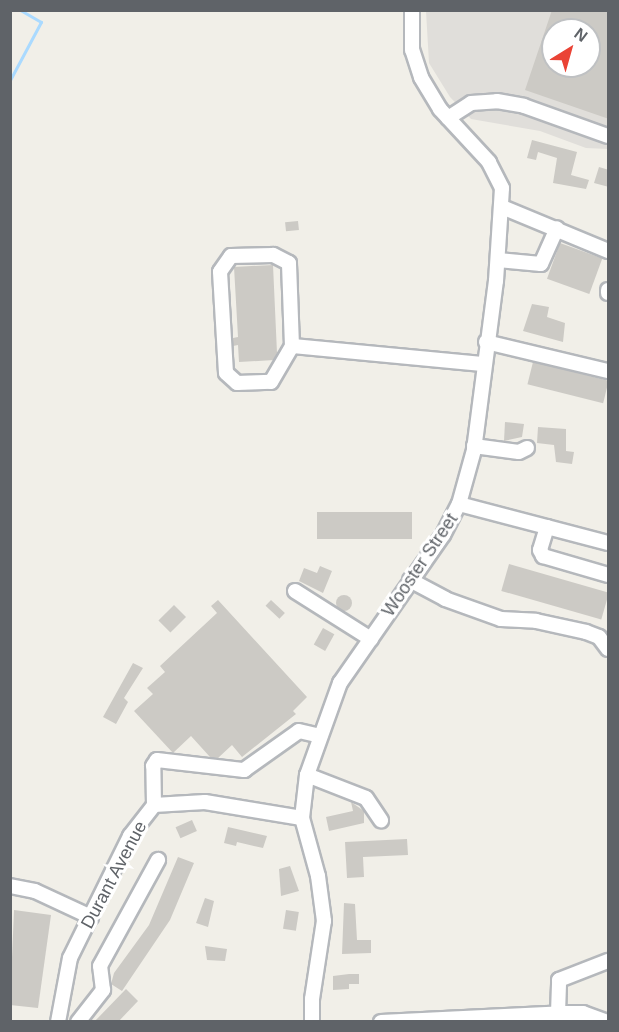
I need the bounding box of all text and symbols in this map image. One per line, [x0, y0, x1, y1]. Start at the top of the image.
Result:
north arrow [541, 18, 601, 78]
text: N [571, 25, 591, 45]
street label: Wooster Street [378, 509, 462, 621]
street label: Durant Avenue [76, 817, 152, 933]

